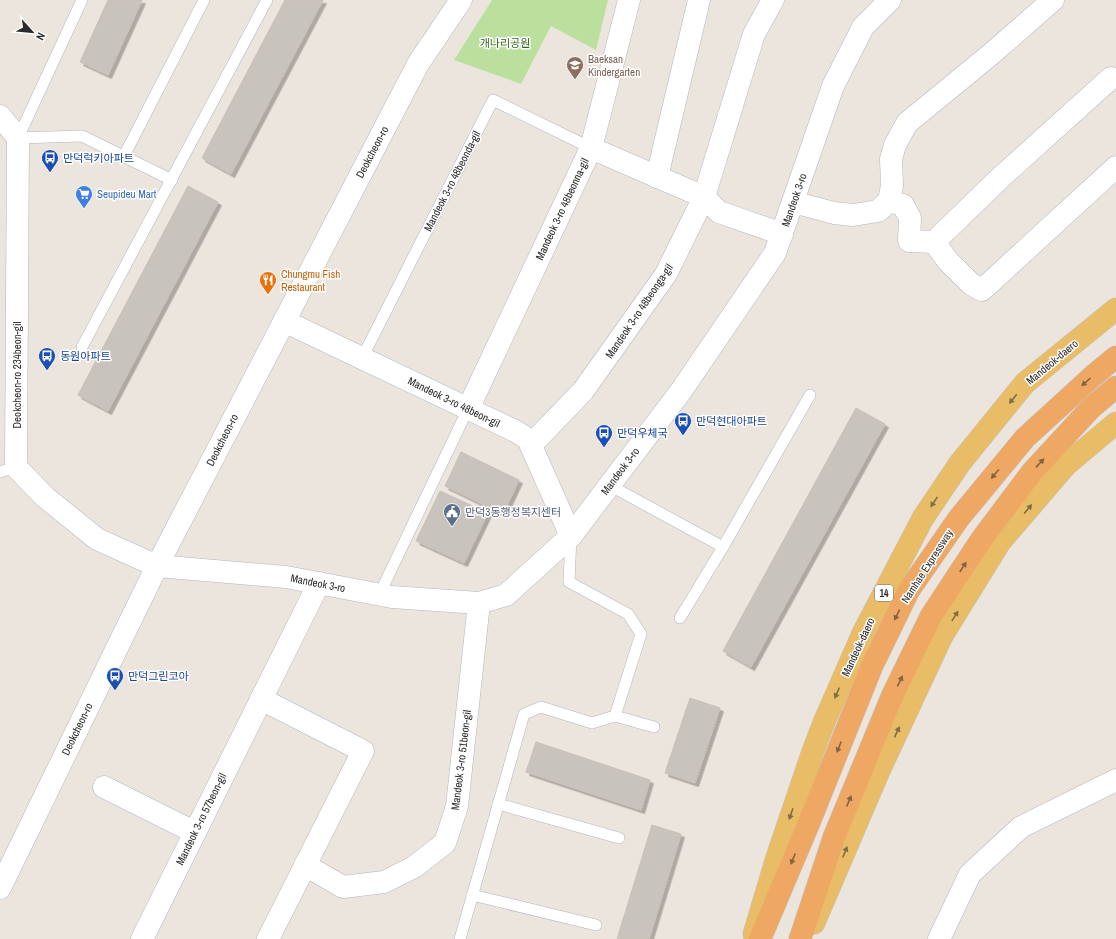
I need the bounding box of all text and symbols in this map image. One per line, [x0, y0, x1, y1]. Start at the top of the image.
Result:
north arrow [12, 12, 52, 52]
text: N [33, 30, 49, 43]
park label: 개나리공원 [480, 36, 530, 50]
place label: Baeksan Kindergarten [588, 52, 640, 79]
school or university icon: Baeksan Kindergarten [565, 55, 585, 80]
street label: Deokcheon-ro [353, 124, 391, 180]
street label: Mandeok 3-ro 48beonda-gil [421, 128, 483, 234]
bus stop icon: 만덕럭키아파트 [40, 148, 60, 173]
place label: 만덕럭키아파트 [63, 151, 134, 165]
street label: Mandeok 3-ro 48beonna-gil [532, 156, 592, 262]
street label: Mandeok 3-ro [778, 171, 810, 229]
supermarket icon: Seupideu Mart [74, 184, 94, 209]
place label: Seupideu Mart [97, 187, 157, 201]
street label: Mandeok 3-ro 48beonga-gil [602, 261, 676, 361]
place label: Chungmu Fish Restaurant [281, 267, 340, 294]
restaurant icon: Chungmu Fish Restaurant [258, 270, 278, 295]
street label: Deokcheon-ro 234beon-gil [10, 322, 24, 428]
street label: Mandeok-daero [1023, 336, 1081, 388]
bus stop icon: 동원아파트 [37, 346, 57, 371]
place label: 동원아파트 [60, 349, 111, 363]
street label: Mandeok 3-ro 48beon-gil [406, 374, 502, 430]
one-way arrow [1081, 377, 1091, 387]
one-way arrow [1008, 393, 1017, 404]
bus stop icon: 만덕현대아파트 [673, 411, 693, 436]
street label: Deokcheon-ro [203, 412, 241, 468]
place label: 만덕현대아파트 [696, 414, 767, 428]
bus stop icon: 만덕우체국 [594, 423, 614, 448]
place label: 만덕우체국 [617, 426, 668, 440]
street label: Mandeok 3-ro [598, 445, 642, 497]
one-way arrow [1035, 458, 1045, 468]
one-way arrow [990, 469, 999, 479]
one-way arrow [930, 497, 938, 507]
public building icon: 만덕3동행정복지센터 [442, 502, 462, 527]
one-way arrow [1024, 504, 1033, 515]
place label: 만덕3동행정복지센터 [465, 505, 561, 519]
street label: Namhae Expressway [898, 526, 956, 606]
one-way arrow [959, 562, 967, 573]
street label: Mandeok 3-ro [289, 571, 347, 595]
road number: 14 [875, 585, 893, 601]
one-way arrow [894, 609, 900, 621]
one-way arrow [951, 610, 958, 622]
street label: Mandeok-daero [838, 615, 878, 679]
bus stop icon: 만덕그린코아 [105, 666, 125, 691]
place label: 만덕그린코아 [128, 669, 189, 683]
one-way arrow [897, 675, 903, 687]
one-way arrow [834, 687, 840, 698]
street label: Deokcheon-ro [58, 700, 96, 758]
street label: Mandeok 3-ro 51beon-gil [448, 709, 474, 811]
one-way arrow [894, 727, 900, 738]
one-way arrow [836, 741, 842, 753]
street label: Mandeok 3-ro 57beon-gil [173, 771, 229, 867]
one-way arrow [846, 795, 852, 806]
one-way arrow [788, 809, 794, 821]
one-way arrow [842, 846, 848, 857]
one-way arrow [790, 854, 796, 866]

